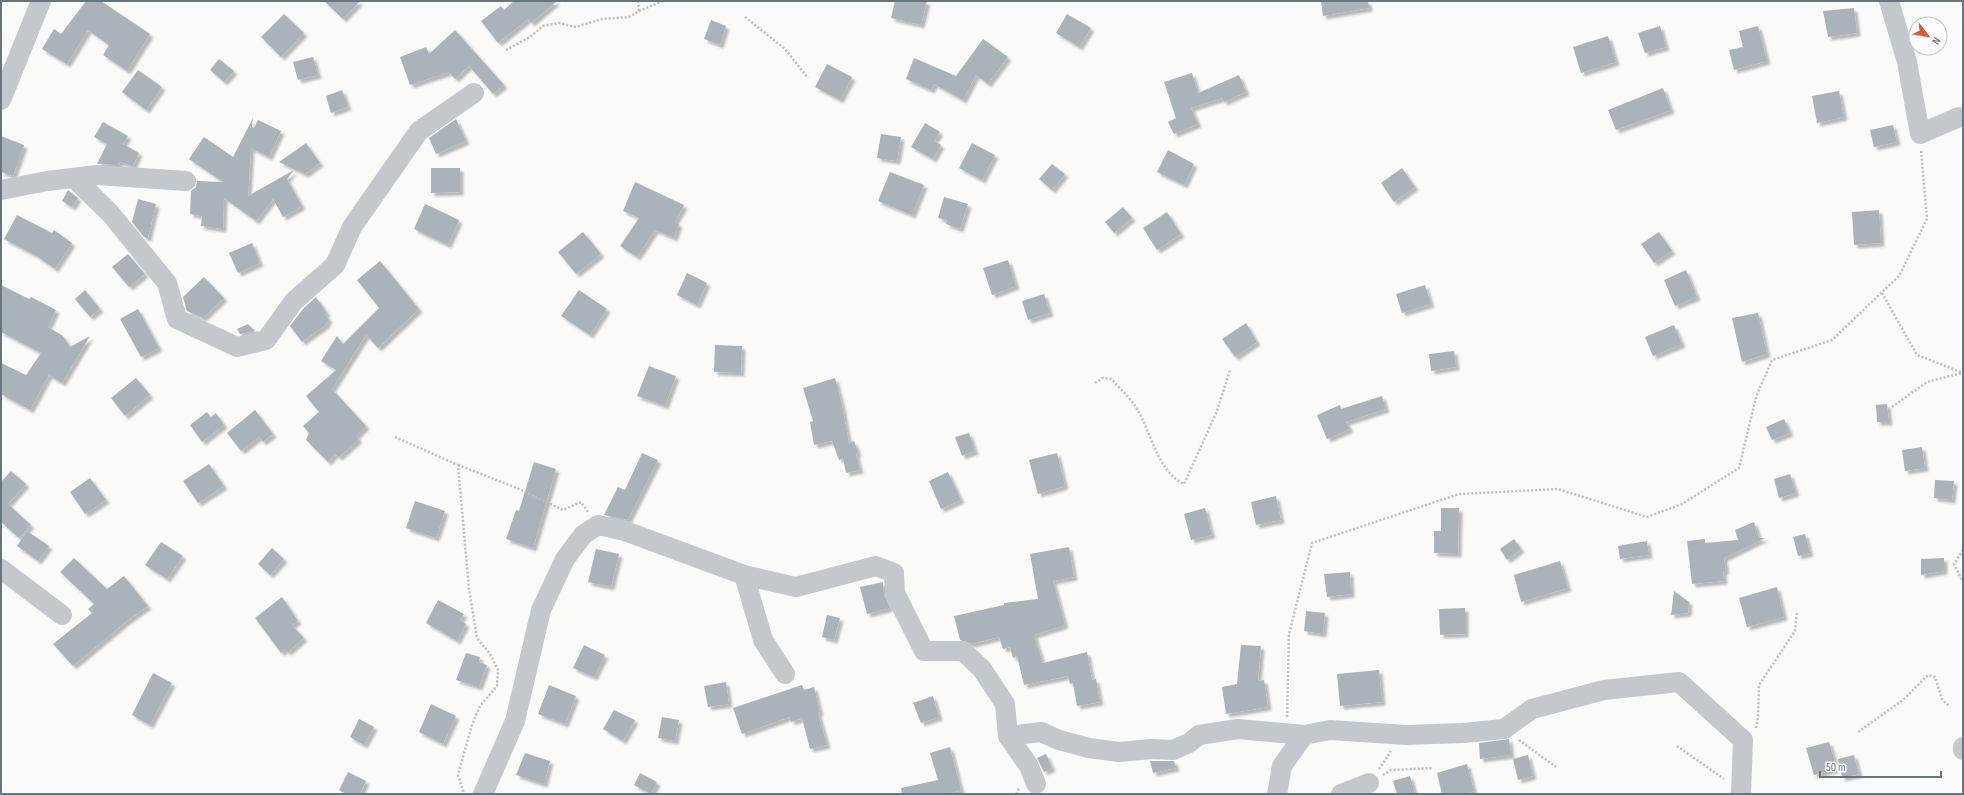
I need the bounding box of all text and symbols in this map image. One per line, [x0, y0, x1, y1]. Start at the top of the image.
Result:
north arrow [1908, 16, 1948, 56]
text: N [1929, 35, 1943, 47]
scale bar [1820, 753, 1941, 779]
text: 50 m [1826, 760, 1846, 775]

